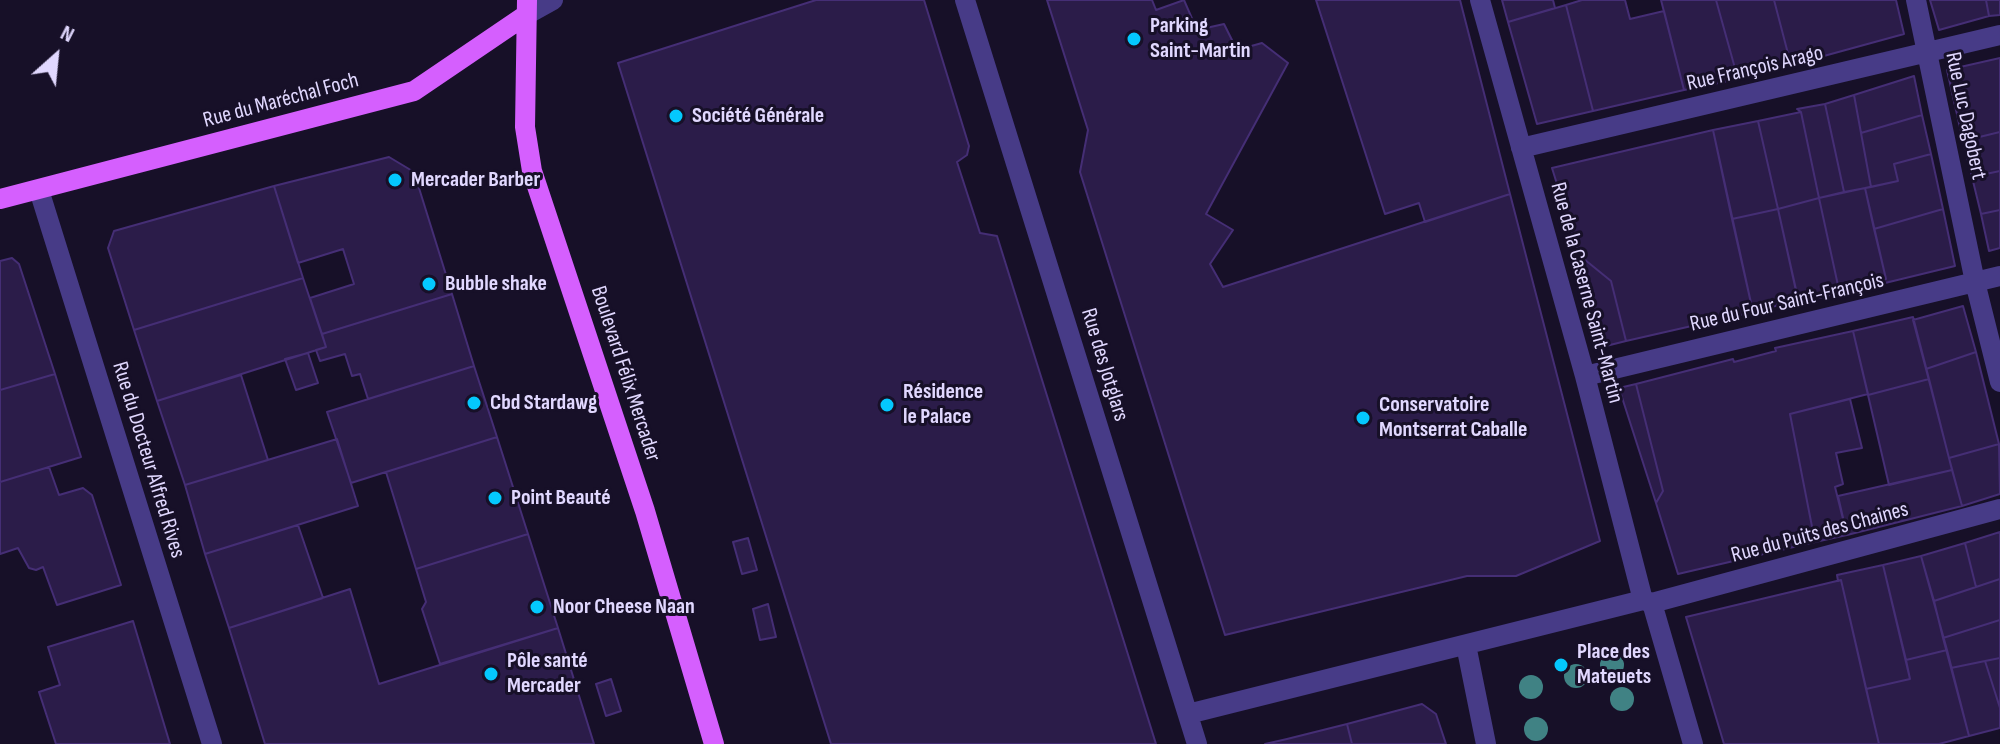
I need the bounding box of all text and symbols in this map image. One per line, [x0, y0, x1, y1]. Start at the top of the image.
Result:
place label: Parking Saint-Martin [1150, 13, 1250, 64]
north arrow [16, 16, 96, 96]
text: N [56, 19, 78, 49]
marker: Parking Saint-Martin [1125, 30, 1143, 48]
street label: Rue François Arago [1684, 40, 1826, 98]
street label: Rue Luc Dagobert [1939, 50, 1991, 182]
street label: Rue du Maréchal Foch [201, 68, 361, 134]
place label: Société Générale [692, 103, 824, 129]
marker: Société Générale [667, 107, 685, 125]
place label: Mercader Barber [411, 167, 540, 193]
marker: Mercader Barber [386, 171, 404, 189]
street label: Rue de la Caserne Saint-Martin [1544, 180, 1628, 406]
street label: Rue du Four Saint-François [1688, 268, 1886, 338]
place label: Bubble shake [445, 271, 547, 297]
marker: Bubble shake [420, 275, 438, 293]
street label: Boulevard Félix Mercader [584, 283, 666, 465]
street label: Rue des Jotglars [1074, 305, 1134, 425]
street label: Rue du Docteur Alfred Rives [106, 359, 190, 561]
place label: Résidence le Palace [903, 379, 983, 430]
place label: Cbd Stardawg [490, 390, 597, 416]
place label: Conservatoire Montserrat Caballe [1379, 392, 1527, 444]
marker: Cbd Stardawg [465, 394, 483, 412]
marker: Résidence le Palace [878, 396, 896, 414]
marker: Conservatoire Montserrat Caballe [1354, 409, 1372, 427]
place label: Point Beauté [511, 485, 611, 511]
marker: Point Beauté [486, 489, 504, 507]
street label: Rue du Puits des Chaines [1729, 497, 1911, 569]
place label: Noor Cheese Naan [553, 594, 695, 620]
marker: Noor Cheese Naan [528, 598, 546, 616]
place label: Place des Mateuets [1577, 639, 1651, 690]
place label: Pôle santé Mercader [507, 648, 588, 700]
marker: Place des Mateuets [1552, 656, 1570, 674]
marker: Pôle santé Mercader [482, 665, 500, 683]

